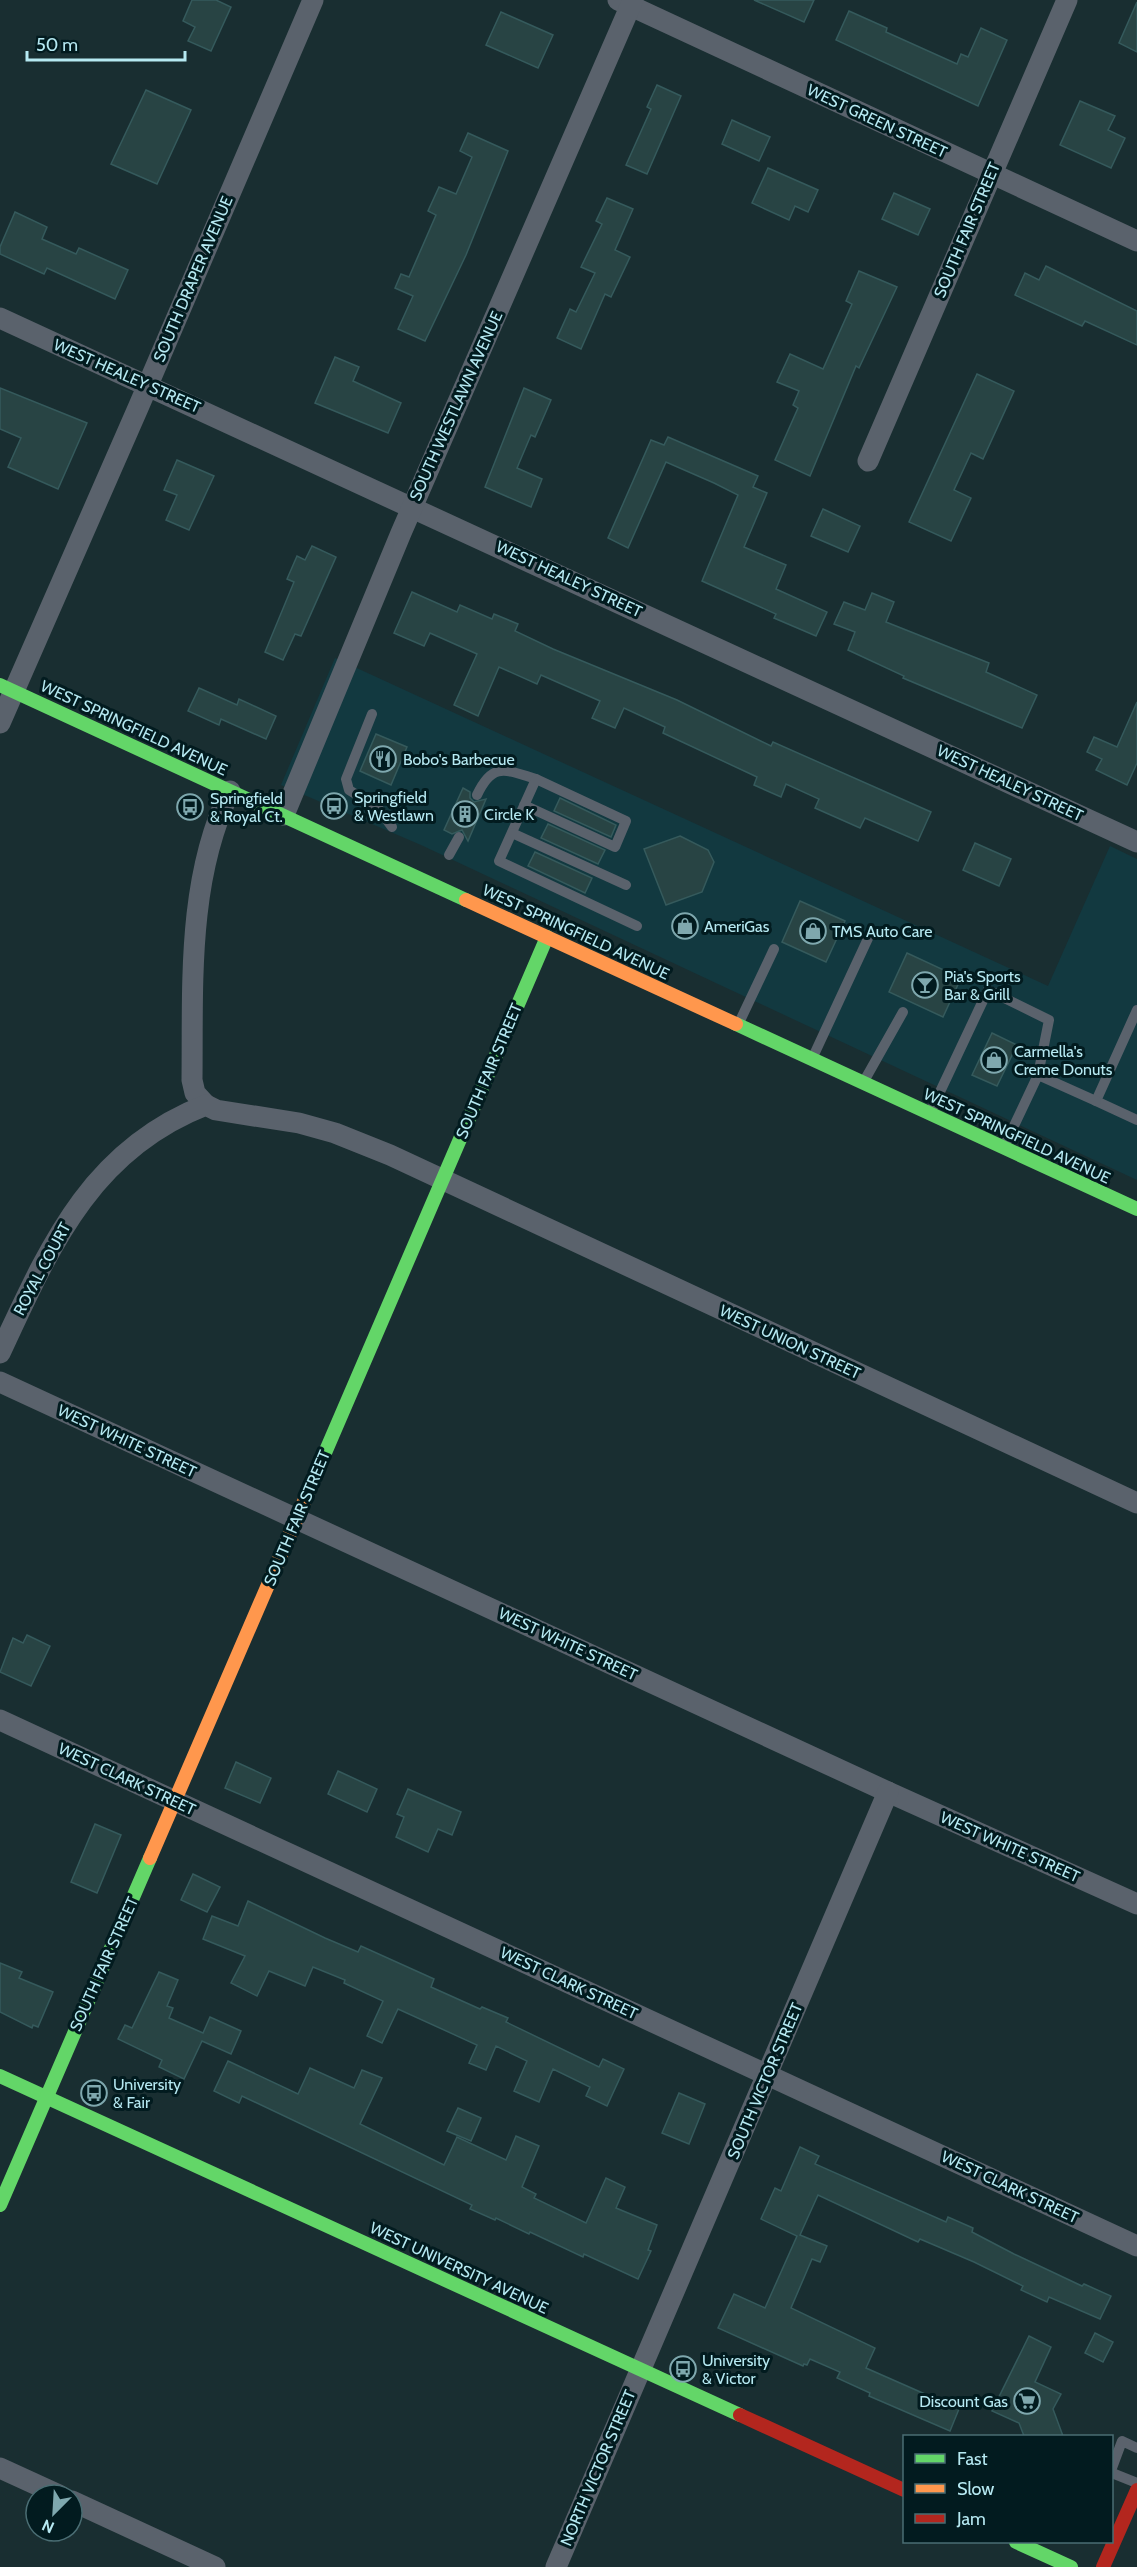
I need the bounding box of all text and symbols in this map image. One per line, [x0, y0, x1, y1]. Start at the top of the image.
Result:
scale bar [27, 24, 184, 62]
text: 50 m [36, 34, 78, 56]
street label: WEST GREEN STREET [804, 80, 950, 162]
street label: SOUTH FAIR STREET [930, 159, 1004, 301]
street label: SOUTH DRAPER AVENUE [149, 193, 237, 365]
street label: SOUTH WESTLAWN AVENUE [406, 308, 506, 504]
street label: WEST HEALEY STREET [51, 335, 204, 417]
street label: WEST HEALEY STREET [493, 537, 645, 621]
street label: WEST SPRINGFIELD AVENUE [38, 676, 230, 780]
street label: WEST HEALEY STREET [934, 741, 1086, 825]
restaurant icon: Bobo's Barbecue [368, 744, 398, 774]
place label: Bobo's Barbecue [403, 750, 515, 769]
place label: Springfield & Westlawn [354, 788, 434, 825]
place label: Springfield & Royal Ct. [210, 789, 283, 826]
bus stop icon: Springfield & Westlawn [319, 791, 349, 821]
bus stop icon: Springfield & Royal Ct. [175, 792, 205, 822]
building icon: Circle K [450, 799, 480, 829]
place label: Circle K [484, 805, 534, 824]
street label: WEST SPRINGFIELD AVENUE [480, 880, 672, 984]
shop icon: AmeriGas [670, 911, 700, 941]
shop icon: TMS Auto Care [798, 916, 828, 946]
place label: AmeriGas [704, 917, 770, 936]
place label: TMS Auto Care [832, 922, 932, 941]
place label: Pia's Sports Bar & Grill [944, 967, 1021, 1004]
bar icon: Pia's Sports Bar & Grill [910, 970, 940, 1000]
street label: SOUTH FAIR STREET [452, 1000, 526, 1142]
place label: Carmella's Creme Donuts [1014, 1042, 1113, 1079]
shop icon: Carmella's Creme Donuts [979, 1045, 1009, 1075]
street label: WEST SPRINGFIELD AVENUE [921, 1084, 1113, 1188]
street label: ROYAL COURT [10, 1219, 75, 1319]
street label: WEST UNION STREET [716, 1301, 864, 1383]
street label: WEST WHITE STREET [55, 1401, 200, 1482]
street label: SOUTH FAIR STREET [260, 1447, 334, 1589]
street label: WEST WHITE STREET [496, 1604, 641, 1685]
street label: WEST CLARK STREET [55, 1739, 199, 1819]
street label: WEST WHITE STREET [937, 1808, 1083, 1887]
street label: SOUTH FAIR STREET [66, 1893, 142, 2034]
street label: WEST CLARK STREET [497, 1943, 641, 2023]
street label: SOUTH VICTOR STREET [723, 2000, 807, 2162]
place label: University & Fair [113, 2075, 181, 2112]
bus stop icon: University & Fair [79, 2078, 109, 2108]
street label: WEST CLARK STREET [938, 2147, 1082, 2227]
street label: WEST UNIVERSITY AVENUE [367, 2218, 551, 2318]
place label: University & Victor [702, 2351, 770, 2388]
bus stop icon: University & Victor [668, 2354, 698, 2384]
supermarket icon: Discount Gas [1012, 2386, 1042, 2416]
street label: NORTH VICTOR STREET [557, 2387, 640, 2549]
place label: Discount Gas [919, 2392, 1008, 2411]
legend [903, 2435, 1113, 2543]
text: Fast [957, 2448, 988, 2470]
text: Slow [957, 2478, 994, 2500]
north arrow [24, 2483, 84, 2543]
text: Jam [956, 2508, 986, 2530]
text: N [39, 2515, 57, 2537]

